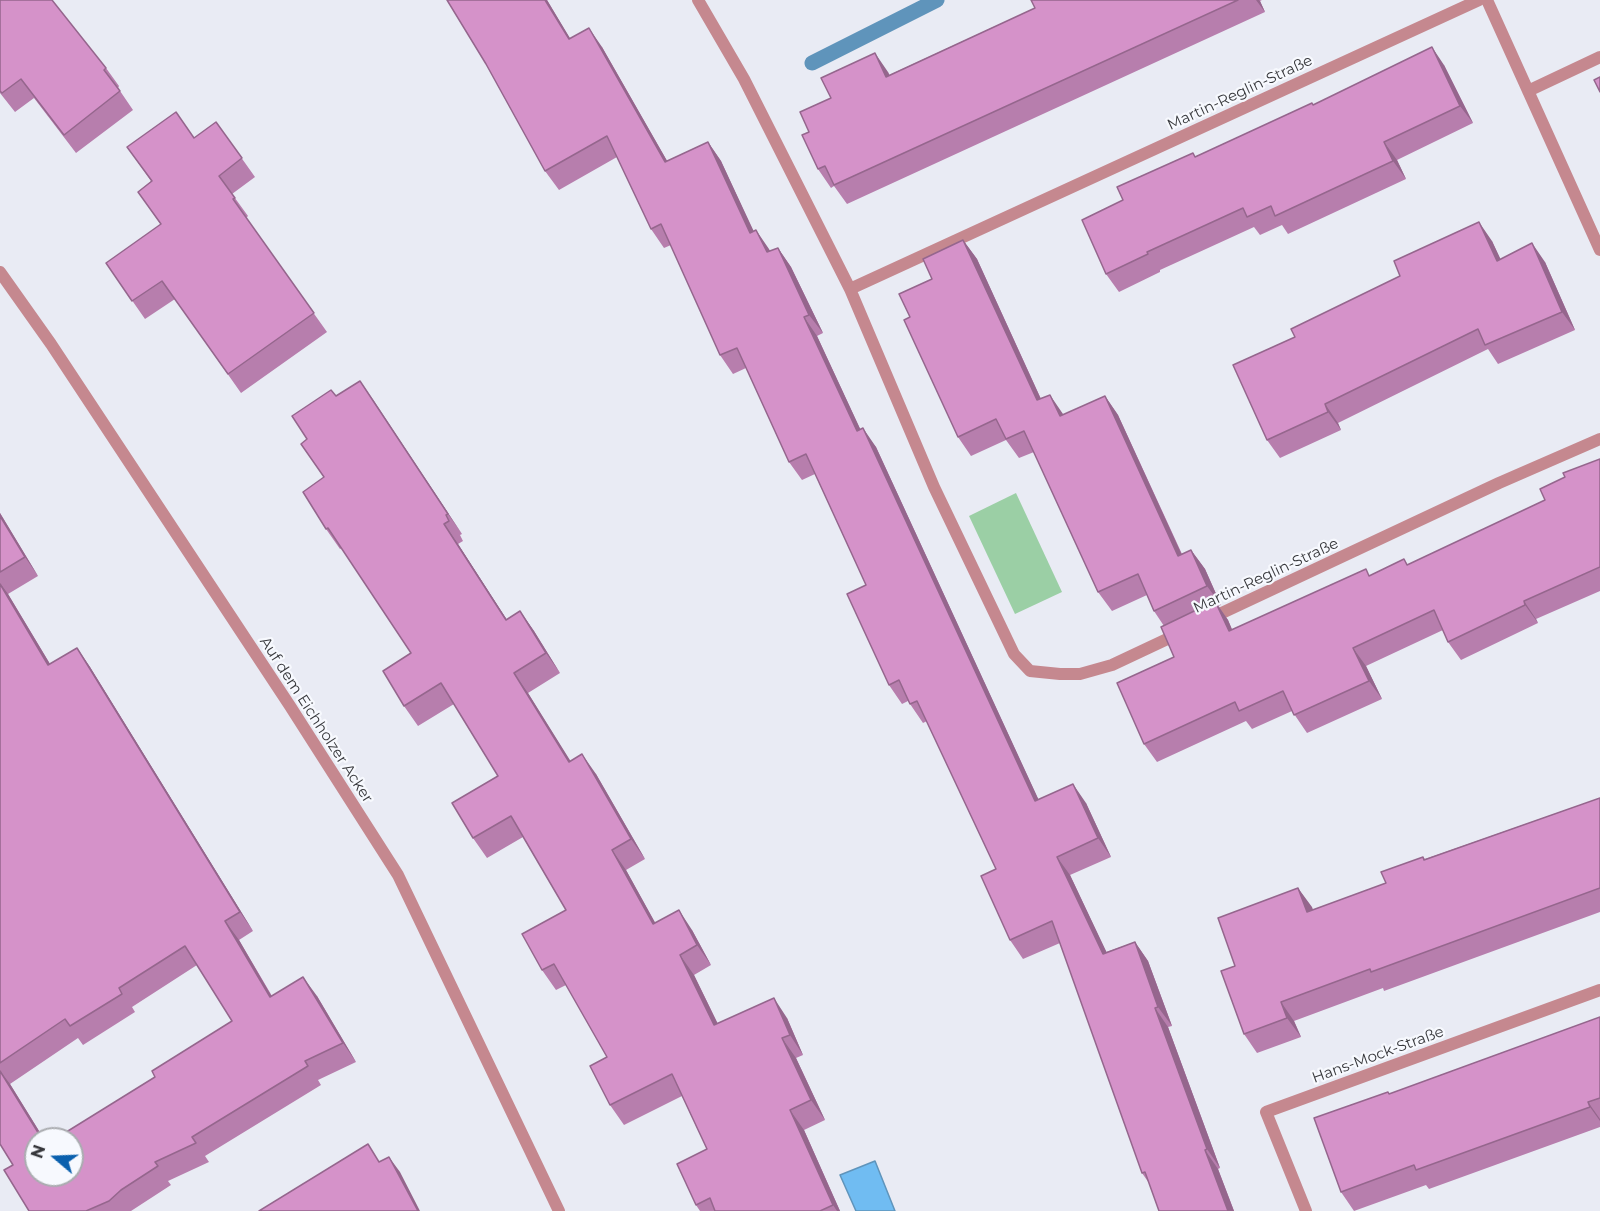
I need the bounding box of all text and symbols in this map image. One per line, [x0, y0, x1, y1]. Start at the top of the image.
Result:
street label: Martin-Reglin-Straße [1165, 51, 1315, 135]
street label: Martin-Reglin-Straße [1191, 534, 1341, 618]
street label: Auf dem Eichholzer Acker [256, 634, 376, 806]
street label: Hans-Mock-Straße [1310, 1023, 1446, 1087]
north arrow [24, 1127, 84, 1187]
text: N [27, 1142, 49, 1161]

